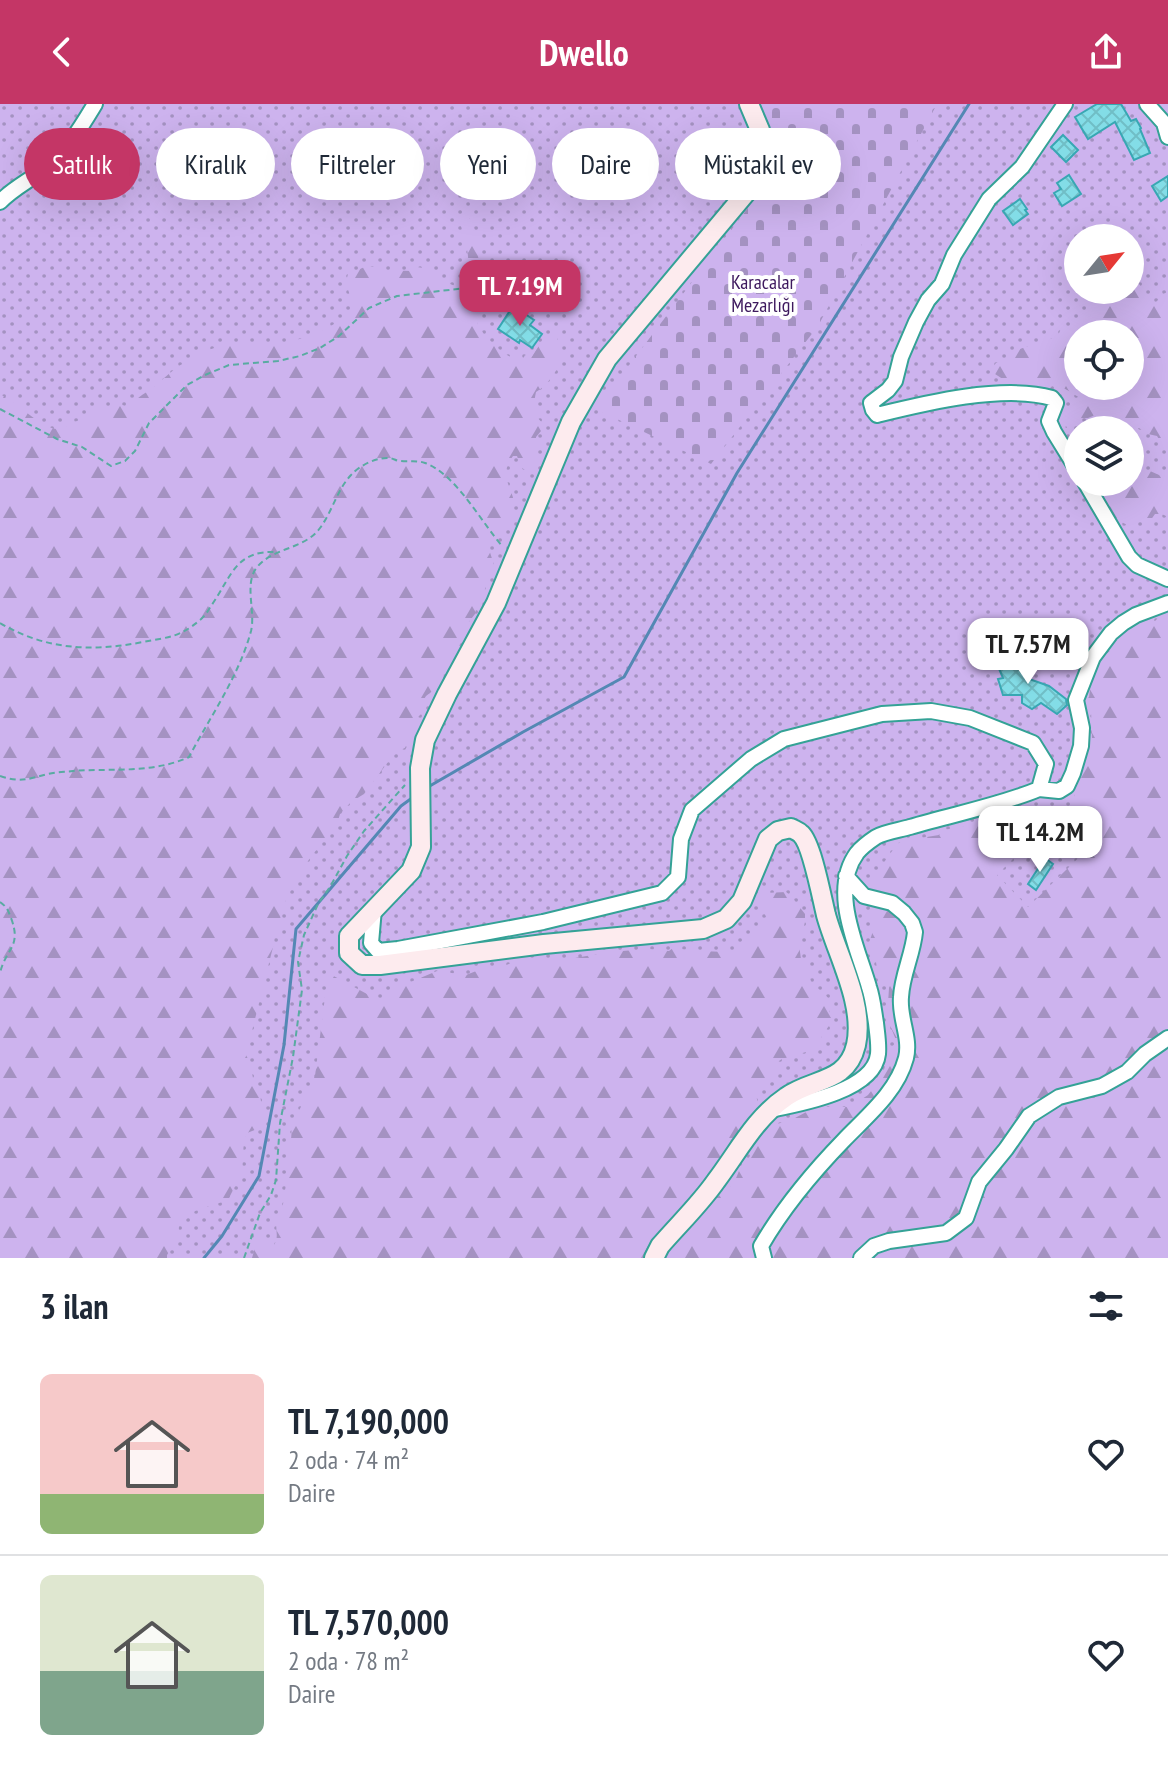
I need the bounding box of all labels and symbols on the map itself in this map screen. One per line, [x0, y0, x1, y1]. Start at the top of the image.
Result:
north arrow [1064, 224, 1144, 304]
pin: TL 7.19M [437, 260, 603, 328]
park label: Karacalar Mezarlığı [731, 269, 796, 318]
pin: TL 7.57M [945, 618, 1111, 686]
pin: TL 14.2M [957, 806, 1123, 874]

